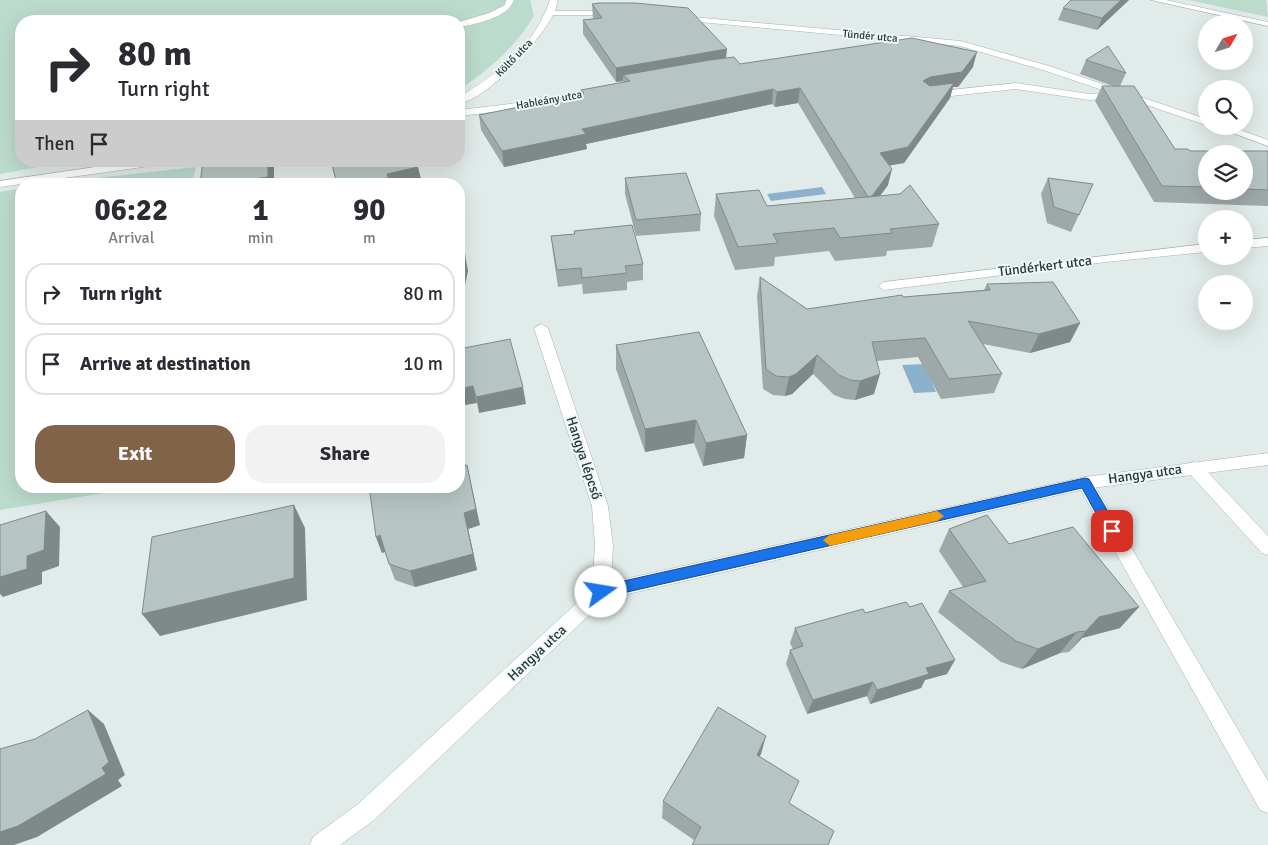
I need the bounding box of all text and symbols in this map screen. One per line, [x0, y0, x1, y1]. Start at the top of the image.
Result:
north arrow [1198, 15, 1252, 70]
map controls [1198, 15, 1253, 330]
street label: Tündér utca [842, 27, 899, 45]
text: 80 m [118, 32, 192, 75]
icon: right [35, 35, 100, 100]
street label: Költő utca [493, 36, 535, 80]
text: Turn right [118, 75, 210, 102]
button: search [1198, 80, 1253, 135]
street label: Hableány utca [515, 88, 583, 112]
icon: arrive [85, 130, 113, 158]
text: Then [35, 132, 75, 156]
button: layers [1198, 145, 1253, 200]
text: 06:22 [95, 192, 168, 229]
text: 1 [253, 192, 269, 229]
text: 90 [353, 192, 385, 229]
button: + [1198, 210, 1253, 265]
text: Arrival [108, 228, 154, 248]
text: min [248, 228, 274, 248]
text: m [363, 228, 376, 248]
street label: Tündérkert utca [997, 252, 1093, 280]
button: − [1198, 275, 1253, 330]
icon: right [37, 280, 65, 308]
text: Turn right [80, 282, 162, 306]
text: 80 m [403, 282, 443, 306]
icon: arrive [37, 350, 65, 378]
text: Arrive at destination [80, 352, 251, 376]
text: 10 m [403, 352, 443, 376]
street label: Hangya lépcső [563, 414, 605, 502]
button: Exit [35, 425, 235, 483]
button: Share [245, 425, 445, 483]
street label: Hangya utca [1107, 460, 1183, 488]
pin [1091, 510, 1133, 552]
icon: arrive [1098, 517, 1126, 545]
position arrow [574, 565, 626, 617]
street label: Hangya utca [504, 621, 570, 685]

